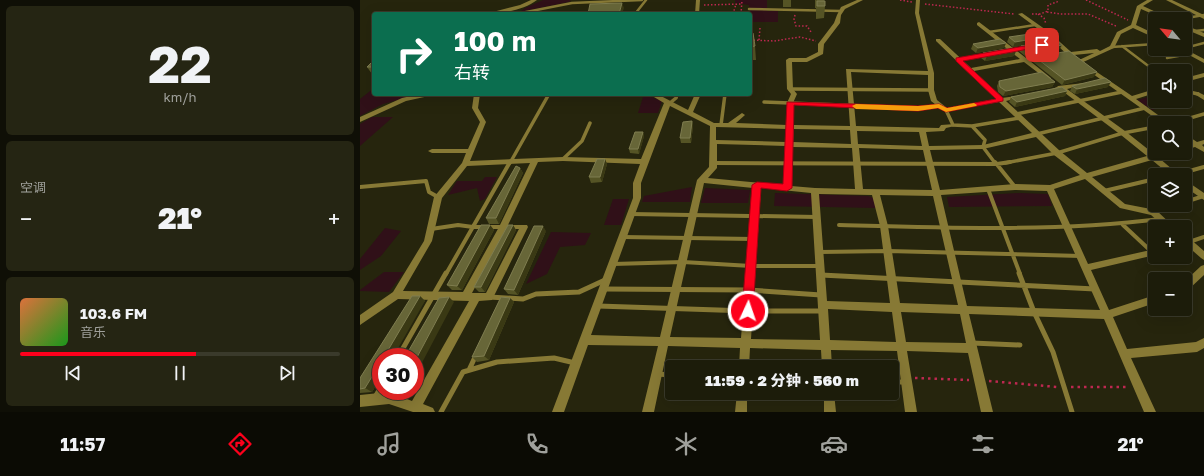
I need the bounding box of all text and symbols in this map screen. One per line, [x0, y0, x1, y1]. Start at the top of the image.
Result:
north arrow [1148, 12, 1192, 56]
map controls [1148, 12, 1192, 316]
text: 100 m [454, 24, 536, 57]
icon: right [388, 28, 440, 80]
pin [1025, 28, 1059, 62]
text: 22 [148, 32, 212, 94]
icon: arrive [1031, 34, 1053, 56]
text: 右转 [454, 61, 490, 83]
button: sound [1148, 64, 1192, 108]
text: km/h [163, 89, 197, 105]
button: search [1148, 116, 1192, 160]
button: layers [1148, 168, 1192, 212]
text: 空调 [20, 179, 46, 195]
text: 21° [158, 200, 202, 236]
text: − [20, 205, 32, 232]
text: + [328, 205, 340, 232]
button: + [1148, 220, 1192, 264]
button: − [1148, 272, 1192, 316]
position arrow [727, 290, 769, 332]
text: 103.6 FM [80, 304, 147, 322]
text: 音乐 [80, 324, 106, 340]
speed limit sign: 30 [372, 348, 424, 400]
icon: previous [62, 362, 84, 384]
icon: pause [169, 362, 191, 384]
icon: next [276, 362, 298, 384]
text: 11:59 · 2 分钟 · 560 m [705, 371, 859, 389]
icon: directions [226, 430, 254, 458]
icon: music [375, 430, 403, 458]
icon: phone [523, 430, 551, 458]
icon: climate [672, 430, 700, 458]
icon: car [820, 430, 848, 458]
icon: filters [969, 430, 997, 458]
text: 11:57 [60, 433, 105, 455]
text: 21° [1118, 433, 1144, 455]

